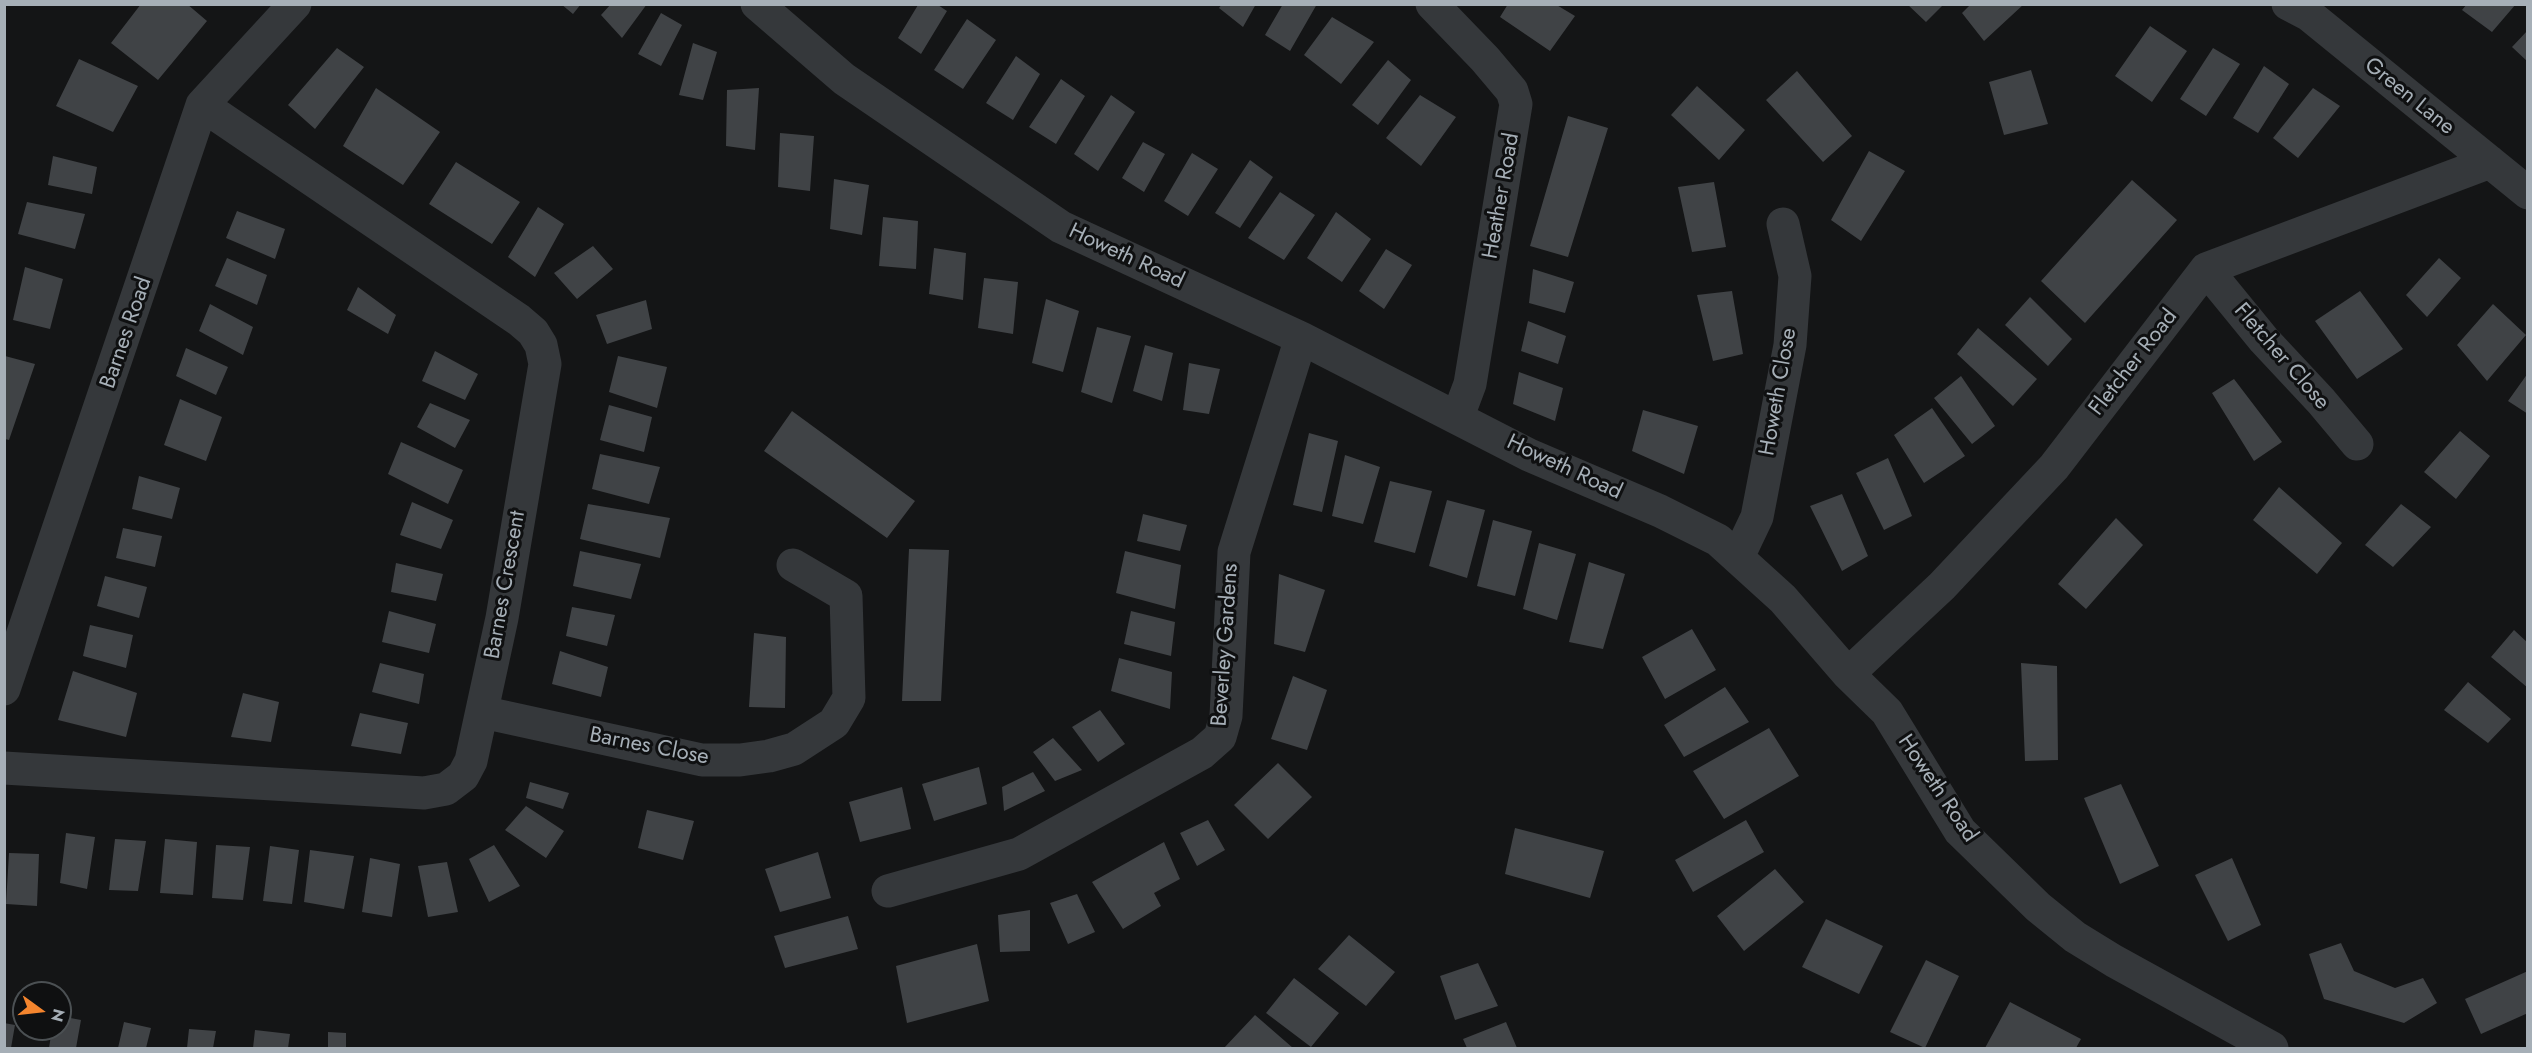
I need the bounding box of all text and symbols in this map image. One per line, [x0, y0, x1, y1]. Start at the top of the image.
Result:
street label: Green Lane [2359, 53, 2459, 141]
street label: Heather Road [1478, 131, 1526, 261]
street label: Howeth Road [1064, 219, 1188, 295]
street label: Barnes Road [96, 274, 158, 392]
street label: Fletcher Close [2228, 298, 2334, 416]
street label: Fletcher Road [2084, 305, 2184, 421]
street label: Howeth Close [1755, 326, 1803, 458]
street label: Howeth Road [1502, 430, 1626, 506]
street label: Barnes Crescent [480, 509, 532, 661]
street label: Beverley Gardens [1207, 563, 1245, 727]
street label: Barnes Close [587, 722, 711, 772]
street label: Howeth Road [1891, 730, 1983, 848]
north arrow [12, 981, 72, 1041]
text: N [45, 1006, 71, 1024]

